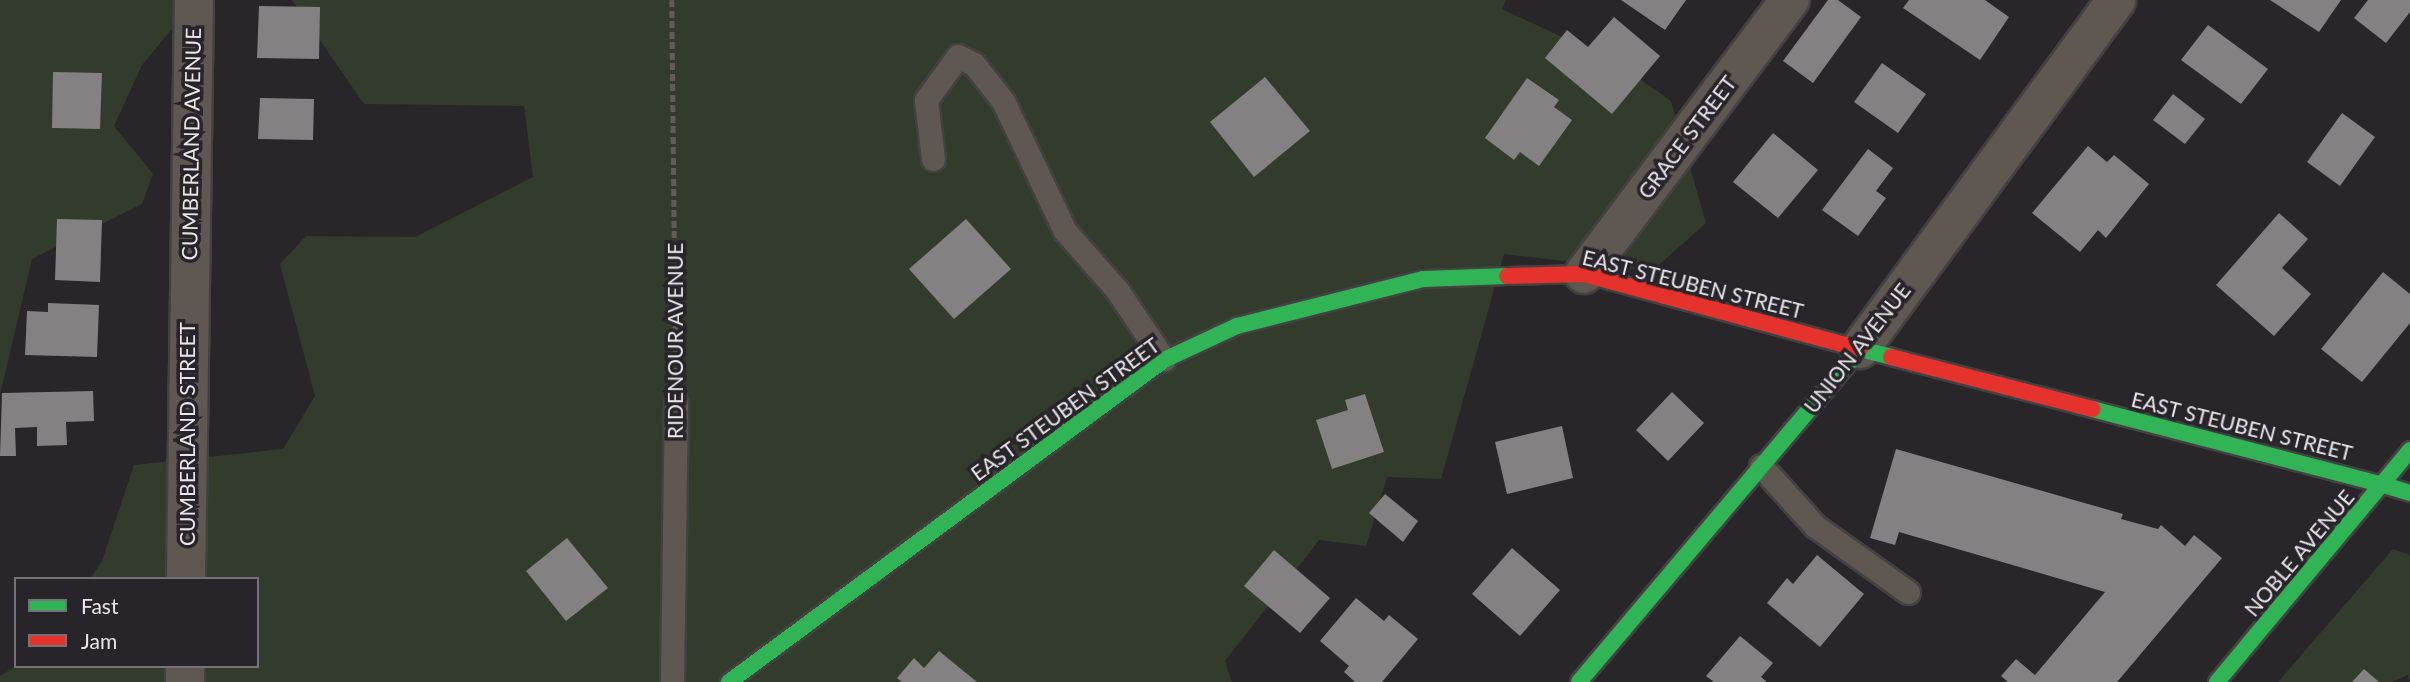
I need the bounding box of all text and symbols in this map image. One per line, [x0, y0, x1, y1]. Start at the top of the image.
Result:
street label: CUMBERLAND AVENUE [176, 27, 206, 261]
street label: GRACE STREET [1633, 71, 1741, 203]
street label: RIDENOUR AVENUE [662, 243, 688, 439]
street label: EAST STEUBEN STREET [1580, 244, 1806, 324]
street label: UNION AVENUE [1798, 278, 1916, 418]
street label: CUMBERLAND STREET [174, 322, 200, 546]
street label: EAST STEUBEN STREET [966, 332, 1164, 486]
street label: EAST STEUBEN STREET [2129, 386, 2355, 466]
street label: NOBLE AVENUE [2239, 484, 2359, 622]
legend [14, 577, 259, 668]
text: Fast [81, 593, 118, 618]
text: Jam [81, 628, 117, 653]

